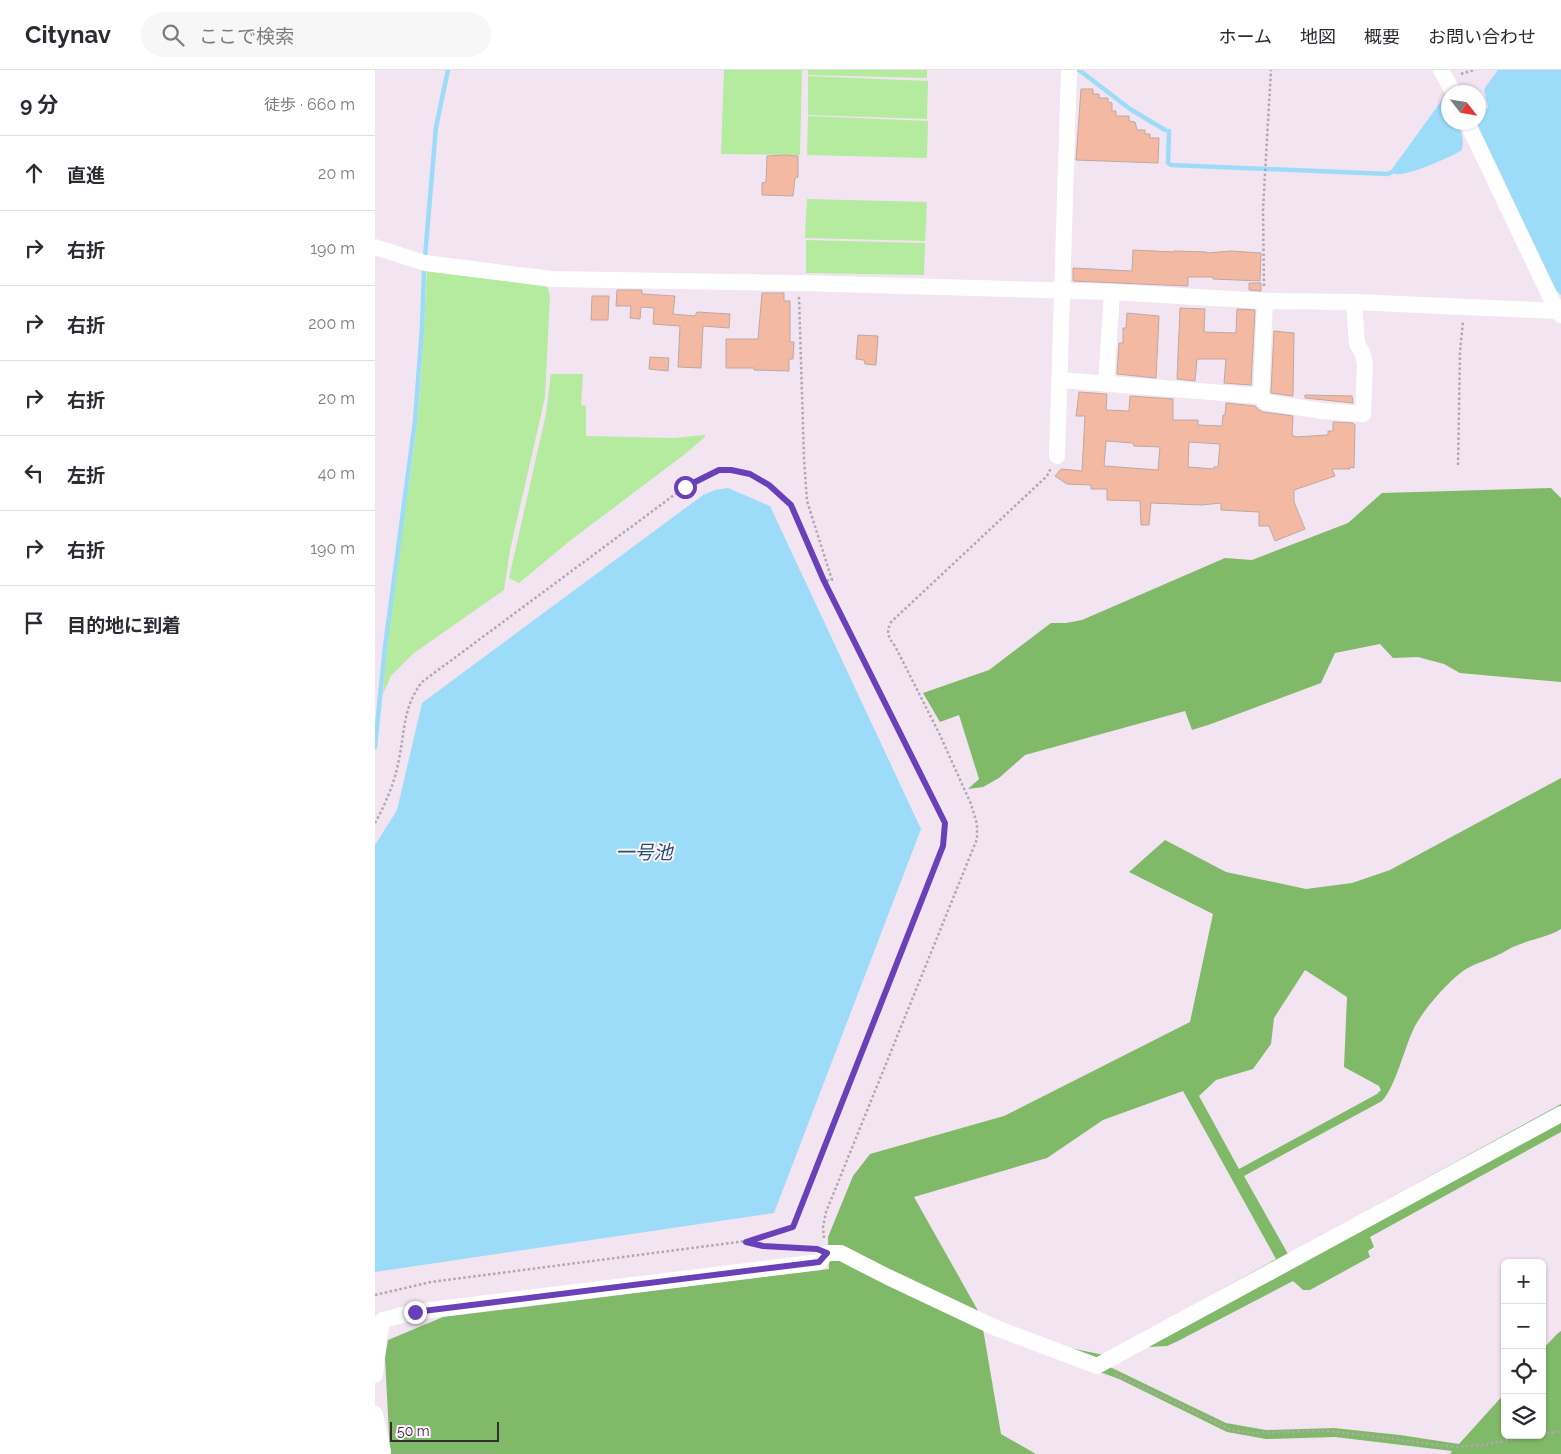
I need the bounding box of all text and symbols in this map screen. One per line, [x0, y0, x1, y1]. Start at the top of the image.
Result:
search box [141, 12, 491, 57]
text: Citynav [25, 20, 111, 49]
icon: search [159, 21, 187, 49]
text: ここで検索 [199, 25, 294, 47]
text: ホーム [1219, 26, 1272, 47]
text: 地図 [1300, 26, 1336, 47]
text: 概要 [1364, 26, 1400, 47]
text: お問い合わせ [1428, 26, 1536, 47]
north arrow [1441, 85, 1486, 130]
text: 9 分 [20, 92, 58, 117]
text: 徒歩 · 660 m [264, 95, 355, 114]
icon: ahead [20, 159, 48, 187]
text: 直進 [67, 164, 105, 186]
text: 20 m [318, 164, 355, 183]
icon: right [20, 234, 48, 262]
text: 右折 [67, 239, 105, 261]
text: 190 m [310, 239, 355, 258]
icon: right [20, 309, 48, 337]
text: 右折 [67, 314, 105, 336]
text: 200 m [308, 314, 355, 333]
icon: right [20, 384, 48, 412]
text: 右折 [67, 389, 105, 411]
text: 20 m [318, 389, 355, 408]
icon: left [20, 459, 48, 487]
text: 左折 [67, 464, 105, 486]
text: 40 m [318, 464, 355, 483]
route start [674, 476, 697, 499]
icon: right [20, 534, 48, 562]
text: 右折 [67, 539, 105, 561]
text: 190 m [310, 539, 355, 558]
icon: arrive [20, 609, 48, 637]
text: 目的地に到着 [67, 614, 181, 636]
water label: 一号池 [615, 841, 674, 863]
map controls [1501, 1259, 1546, 1439]
button: + [1501, 1259, 1546, 1304]
route end [404, 1301, 427, 1324]
button: − [1501, 1304, 1546, 1349]
button: locate [1501, 1349, 1546, 1394]
button: layers [1501, 1394, 1546, 1439]
scale bar [390, 1419, 499, 1442]
text: 50 m [397, 1423, 430, 1439]

